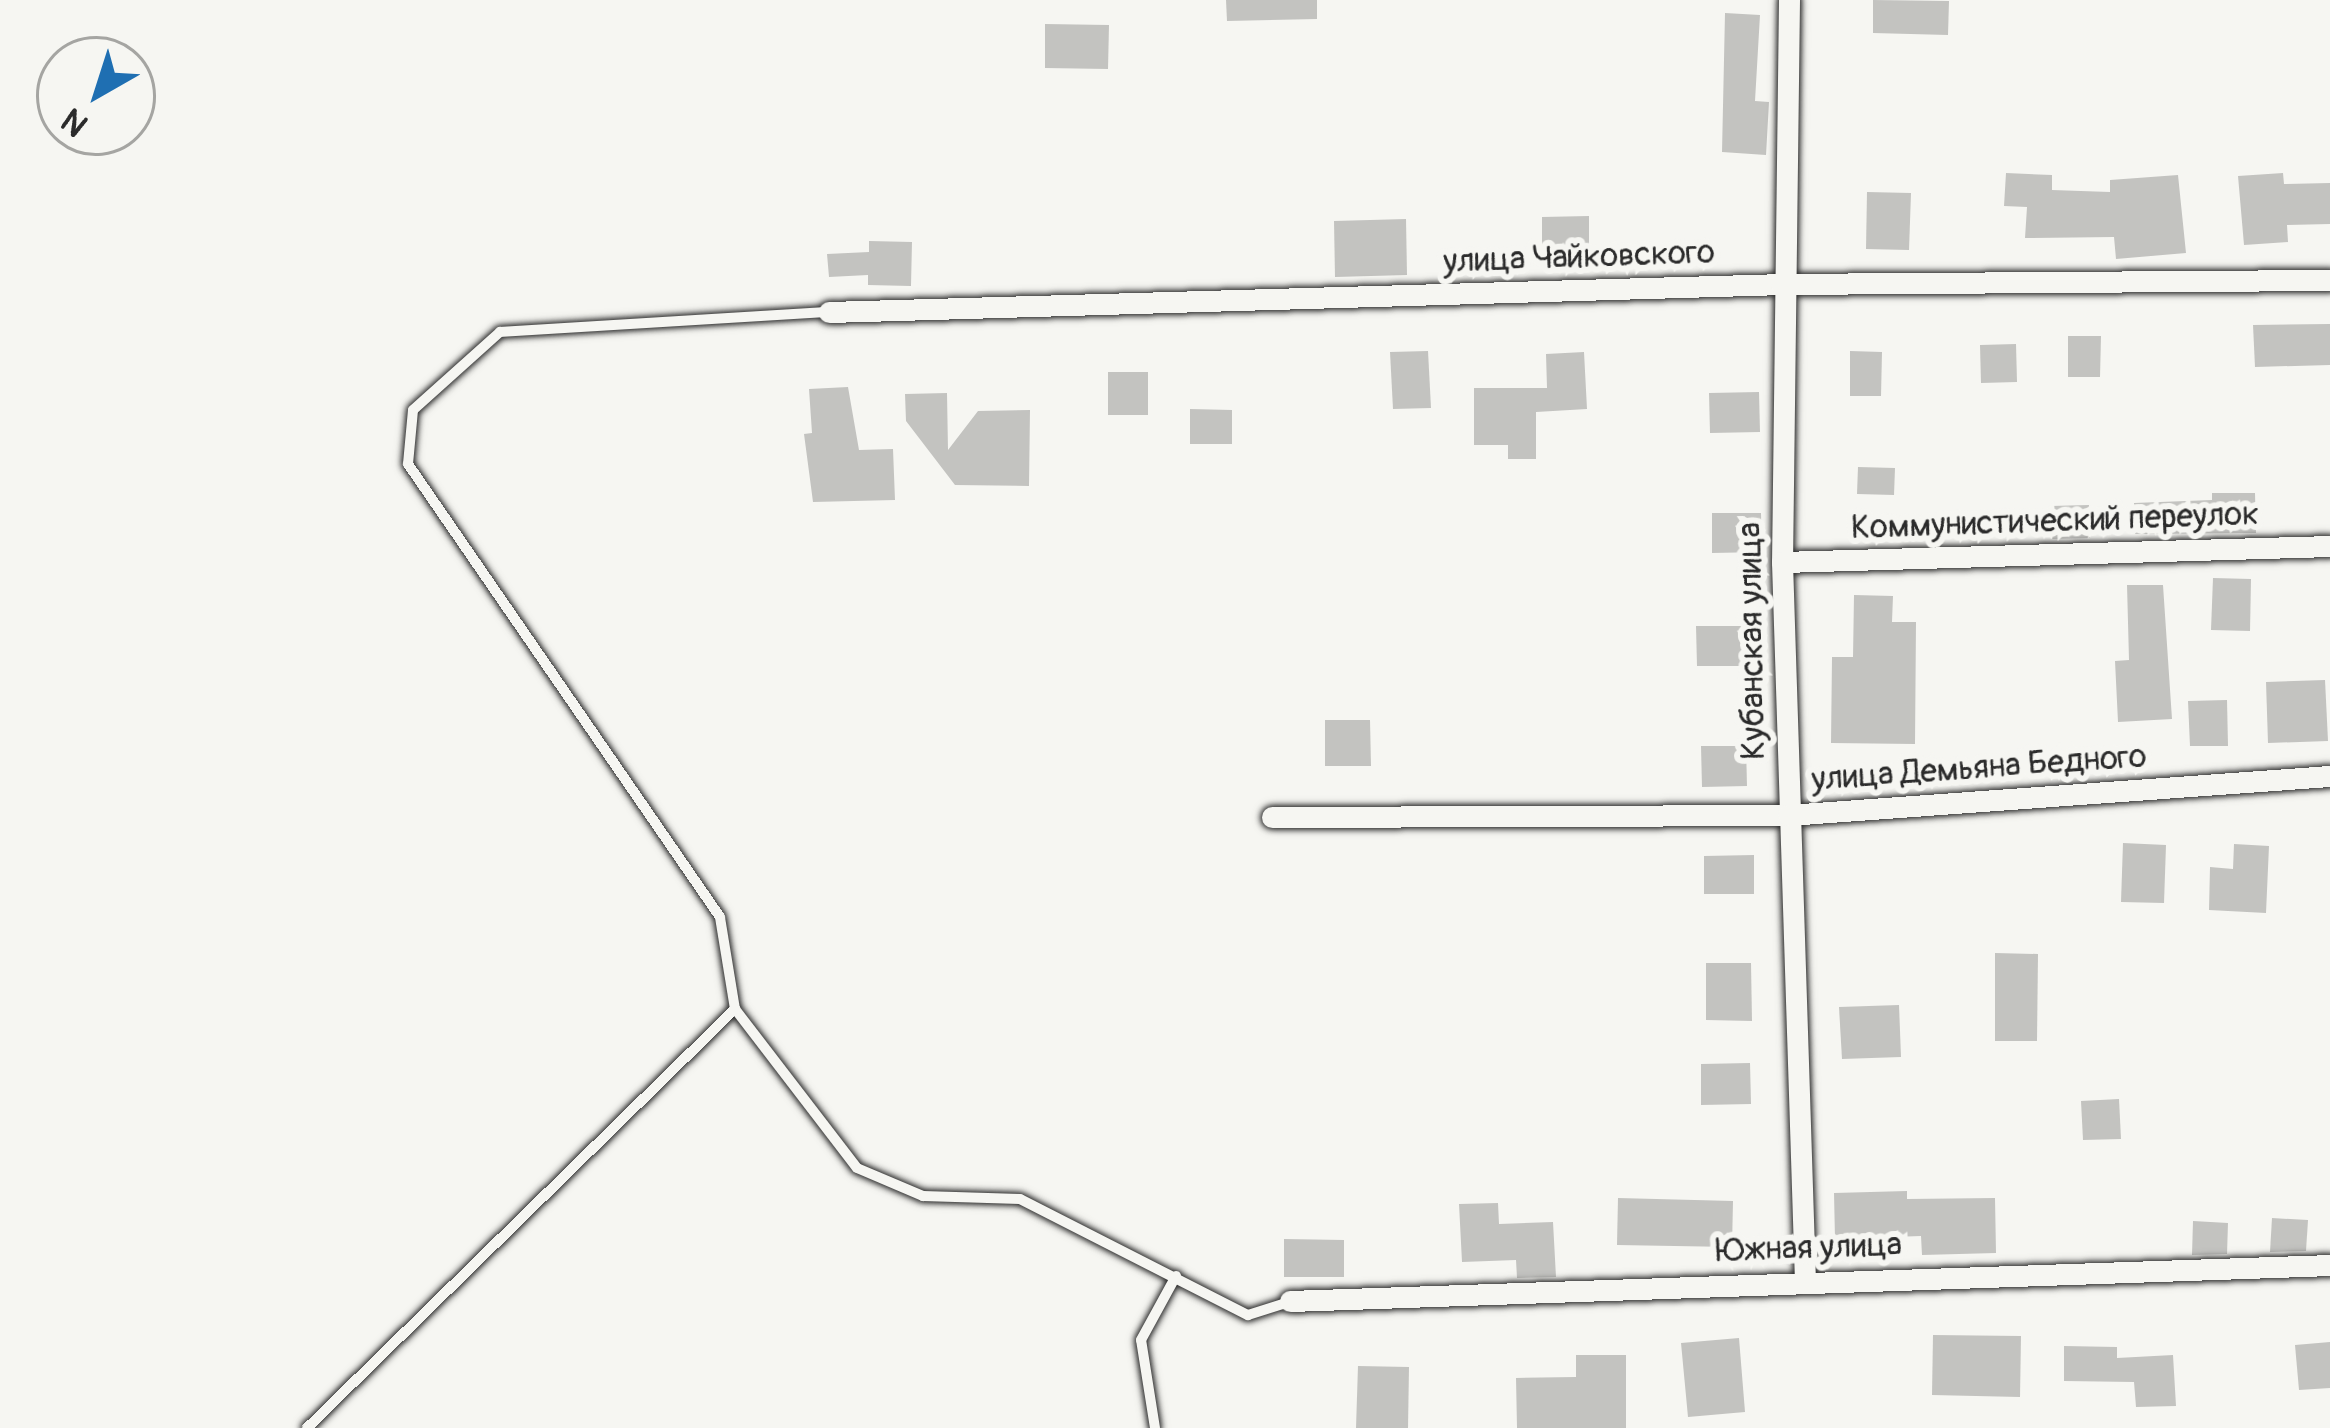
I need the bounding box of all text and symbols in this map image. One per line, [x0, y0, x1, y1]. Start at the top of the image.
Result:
north arrow [36, 36, 156, 156]
text: N [53, 99, 96, 145]
street label: улица Чайковского [1442, 232, 1716, 282]
street label: Коммунистический переулок [1850, 494, 2260, 548]
street label: Кубанская улица [1730, 522, 1774, 760]
street label: улица Демьяна Бедного [1810, 737, 2148, 799]
street label: Южная улица [1715, 1225, 1903, 1271]

